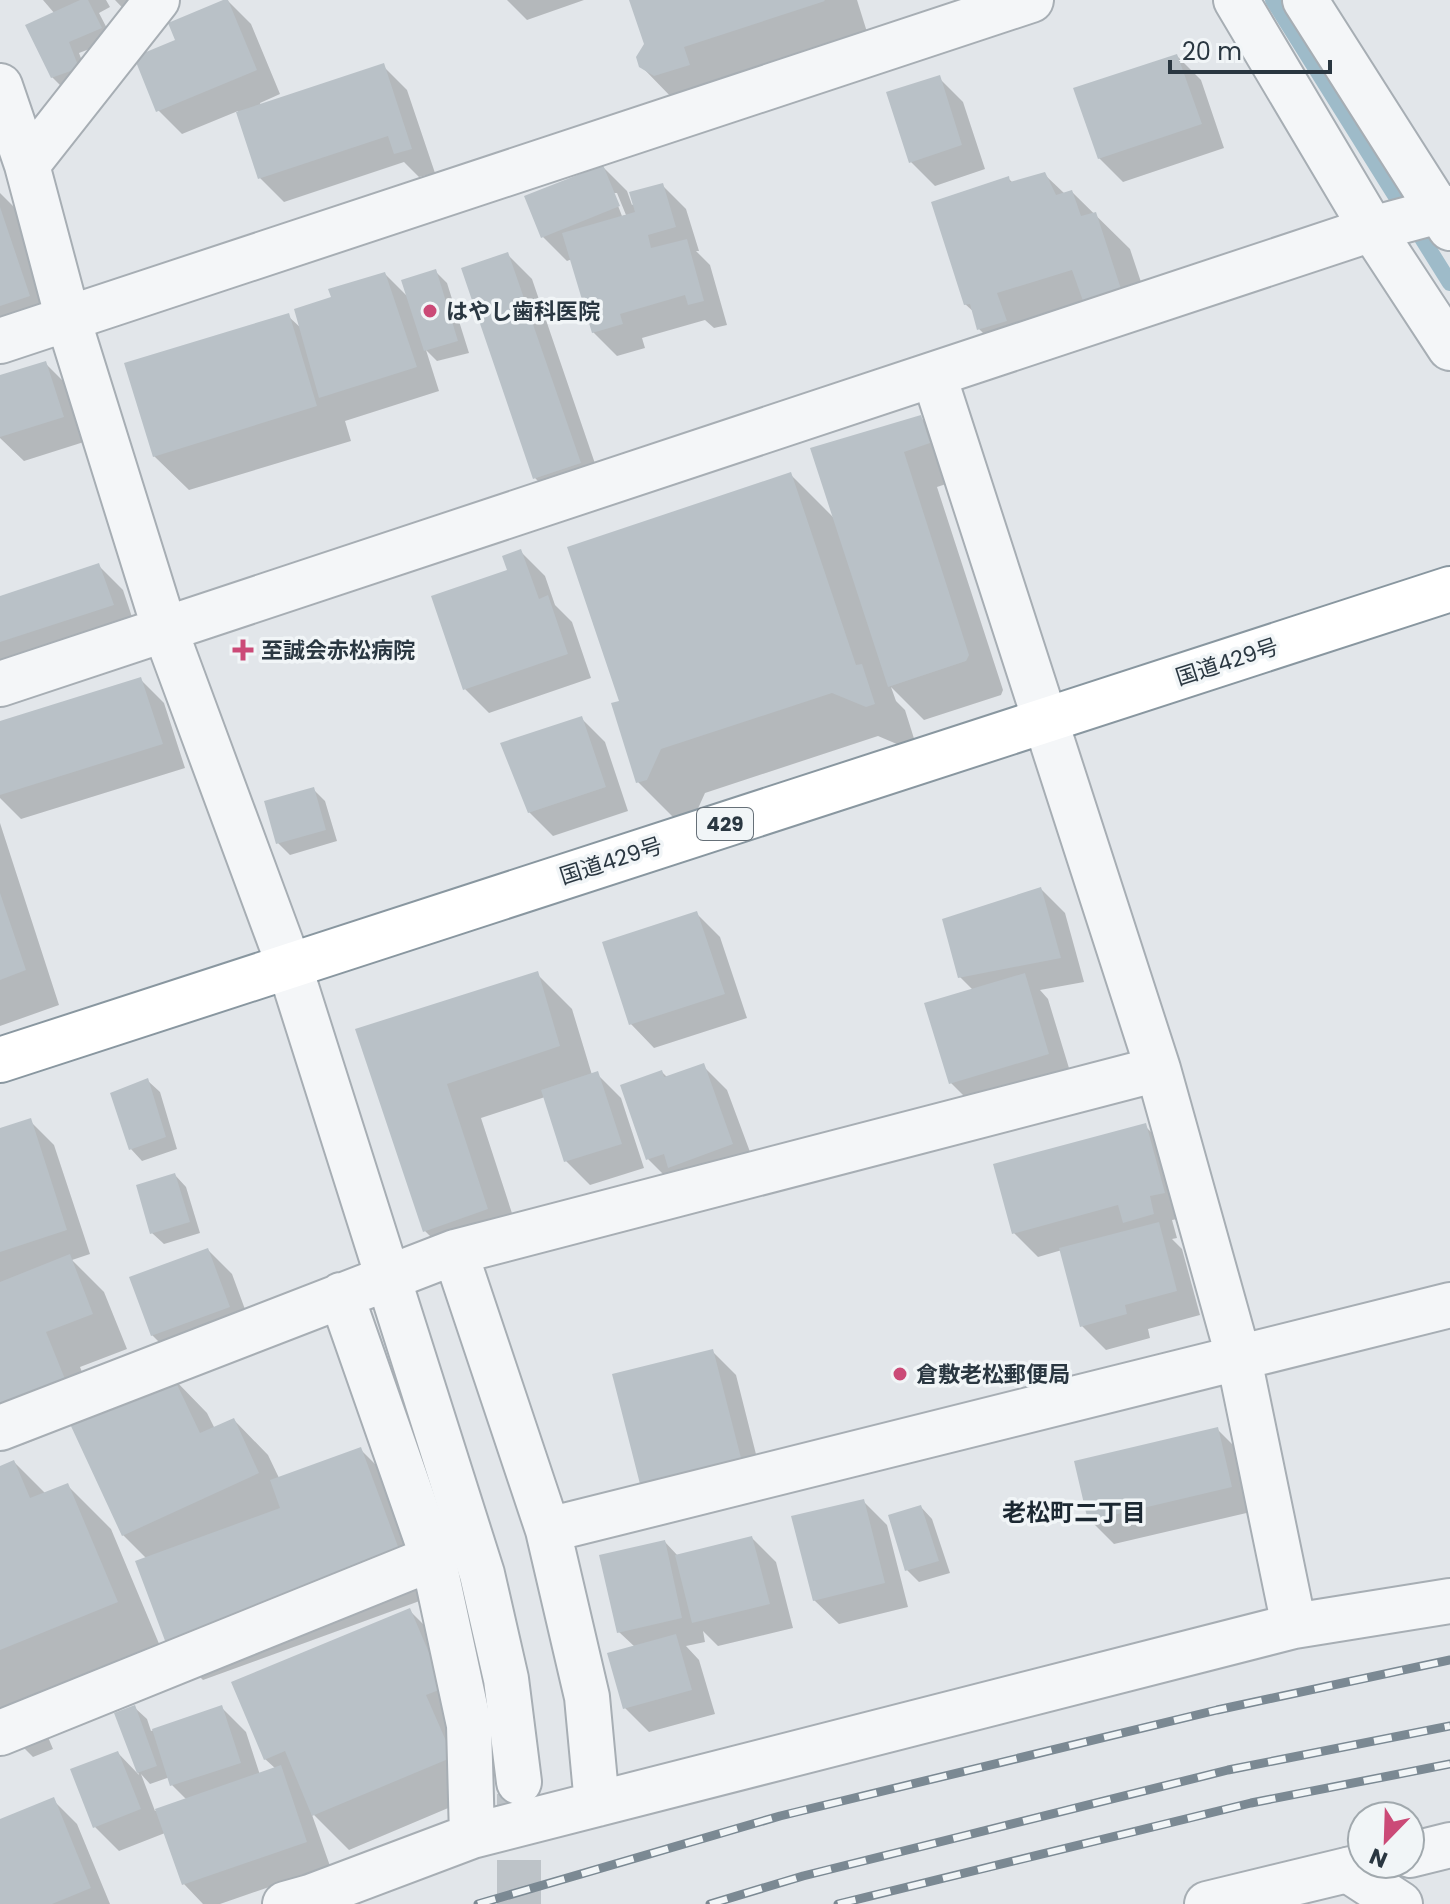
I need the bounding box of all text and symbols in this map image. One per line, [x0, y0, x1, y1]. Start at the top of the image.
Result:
scale bar [1170, 24, 1330, 74]
text: 20 m [1182, 35, 1242, 68]
place label: はやし歯科医院 [446, 296, 600, 327]
marker: はやし歯科医院 [421, 302, 439, 320]
street label: 国道429号 [1172, 631, 1282, 693]
place label: 至誠会赤松病院 [261, 635, 415, 666]
marker: 至誠会赤松病院 [232, 639, 254, 661]
road number: 429 [697, 808, 753, 840]
street label: 国道429号 [556, 830, 666, 892]
place label: 倉敷老松郵便局 [916, 1359, 1070, 1390]
marker: 倉敷老松郵便局 [891, 1365, 909, 1383]
district label: 老松町二丁目 [1002, 1496, 1146, 1529]
north arrow [1346, 1800, 1426, 1880]
text: N [1365, 1840, 1392, 1875]

